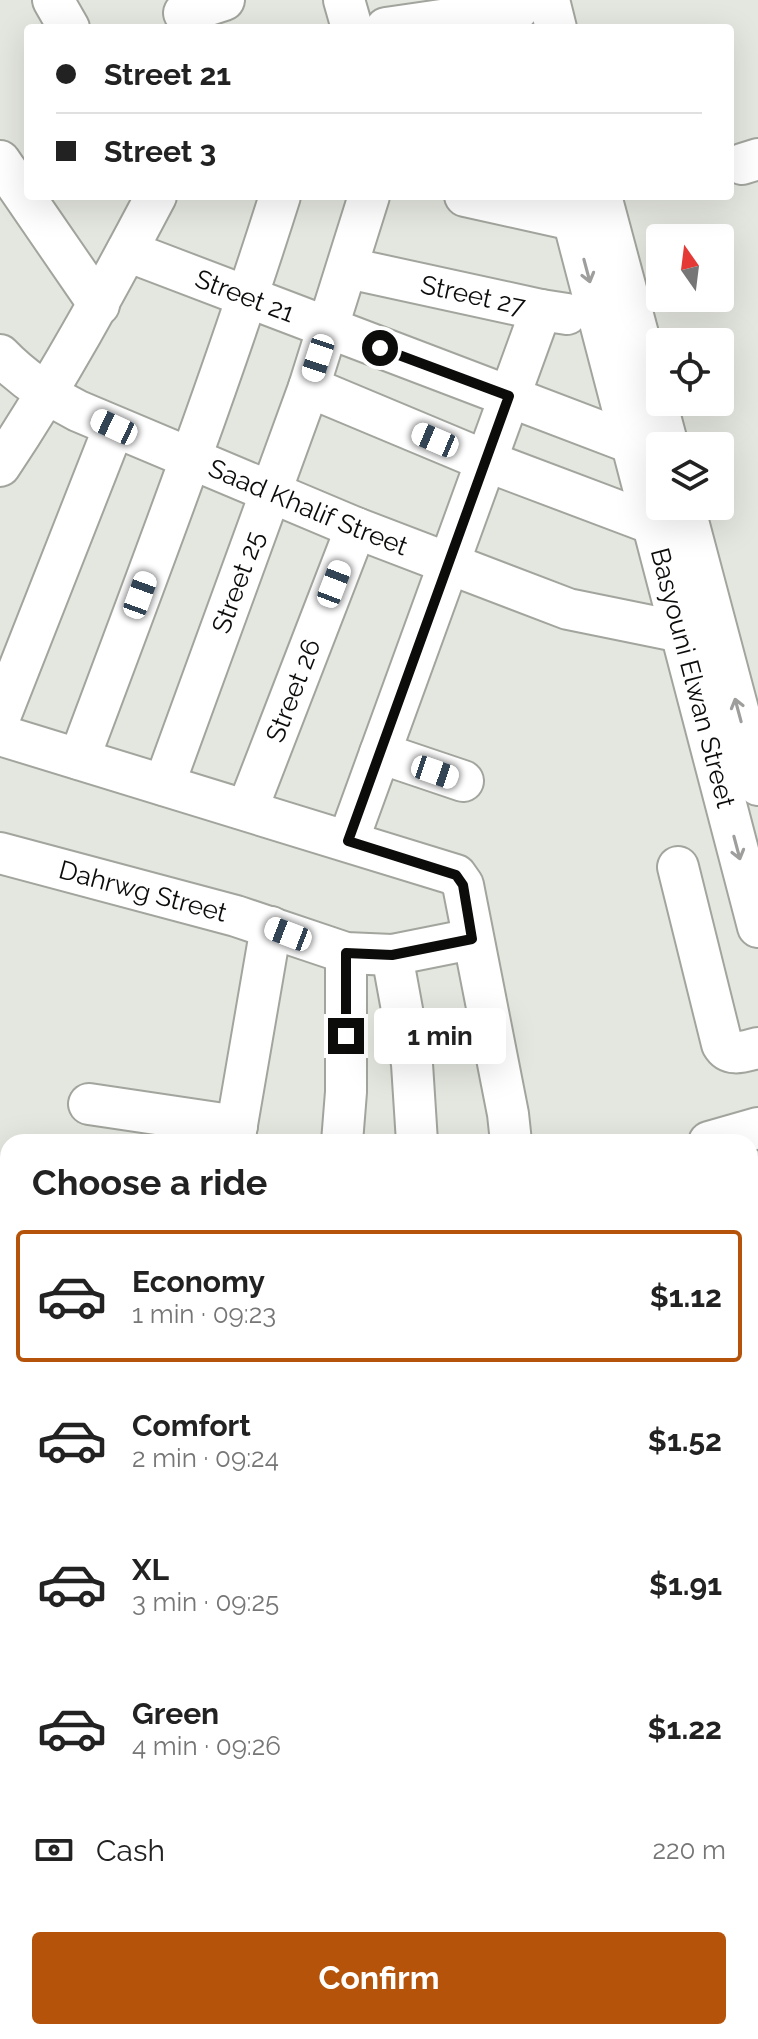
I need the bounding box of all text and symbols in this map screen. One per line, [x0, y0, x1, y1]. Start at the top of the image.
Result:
text: Street 21 [104, 57, 231, 92]
text: Street 3 [104, 134, 216, 169]
north arrow [646, 224, 734, 312]
map controls [646, 224, 734, 520]
one-way arrow [580, 258, 595, 284]
street label: Street 21 [191, 263, 298, 328]
street label: Street 27 [418, 269, 528, 321]
button: locate [646, 328, 734, 416]
route start [362, 330, 398, 366]
car [299, 331, 337, 385]
car [87, 406, 141, 448]
car [408, 420, 462, 460]
button: layers [646, 432, 734, 520]
street label: Saad Khalif Street [204, 453, 412, 561]
street label: Street 25 [206, 527, 270, 637]
street label: Basyouni Elwan Street [645, 545, 741, 811]
car [314, 557, 354, 611]
car [121, 568, 159, 622]
street label: Street 26 [260, 635, 327, 746]
one-way arrow [730, 697, 745, 723]
car [408, 753, 462, 791]
one-way arrow [731, 835, 746, 861]
street label: Dahrwg Street [56, 854, 230, 928]
car [261, 914, 315, 954]
callout: 1 min [374, 1008, 506, 1064]
route end [328, 1018, 364, 1054]
text: 1 min [407, 1021, 473, 1051]
text: Choose a ride [32, 1161, 267, 1203]
icon: car [36, 1260, 108, 1332]
text: Economy [132, 1264, 265, 1299]
text: $1.12 [650, 1279, 722, 1314]
text: 1 min · 09:23 [132, 1299, 276, 1329]
icon: car [36, 1404, 108, 1476]
text: Comfort [132, 1408, 251, 1443]
text: $1.52 [648, 1423, 722, 1458]
text: 2 min · 09:24 [132, 1443, 279, 1473]
icon: car [36, 1548, 108, 1620]
text: XL [132, 1552, 169, 1587]
text: $1.91 [649, 1567, 722, 1602]
text: 3 min · 09:25 [132, 1587, 279, 1617]
icon: car [36, 1692, 108, 1764]
text: Green [132, 1696, 219, 1731]
text: $1.22 [648, 1711, 722, 1746]
text: 4 min · 09:26 [132, 1731, 281, 1761]
icon: cash [32, 1828, 76, 1872]
text: Cash [96, 1833, 165, 1868]
text: 220 m [652, 1835, 726, 1865]
button: Confirm [32, 1932, 726, 2024]

